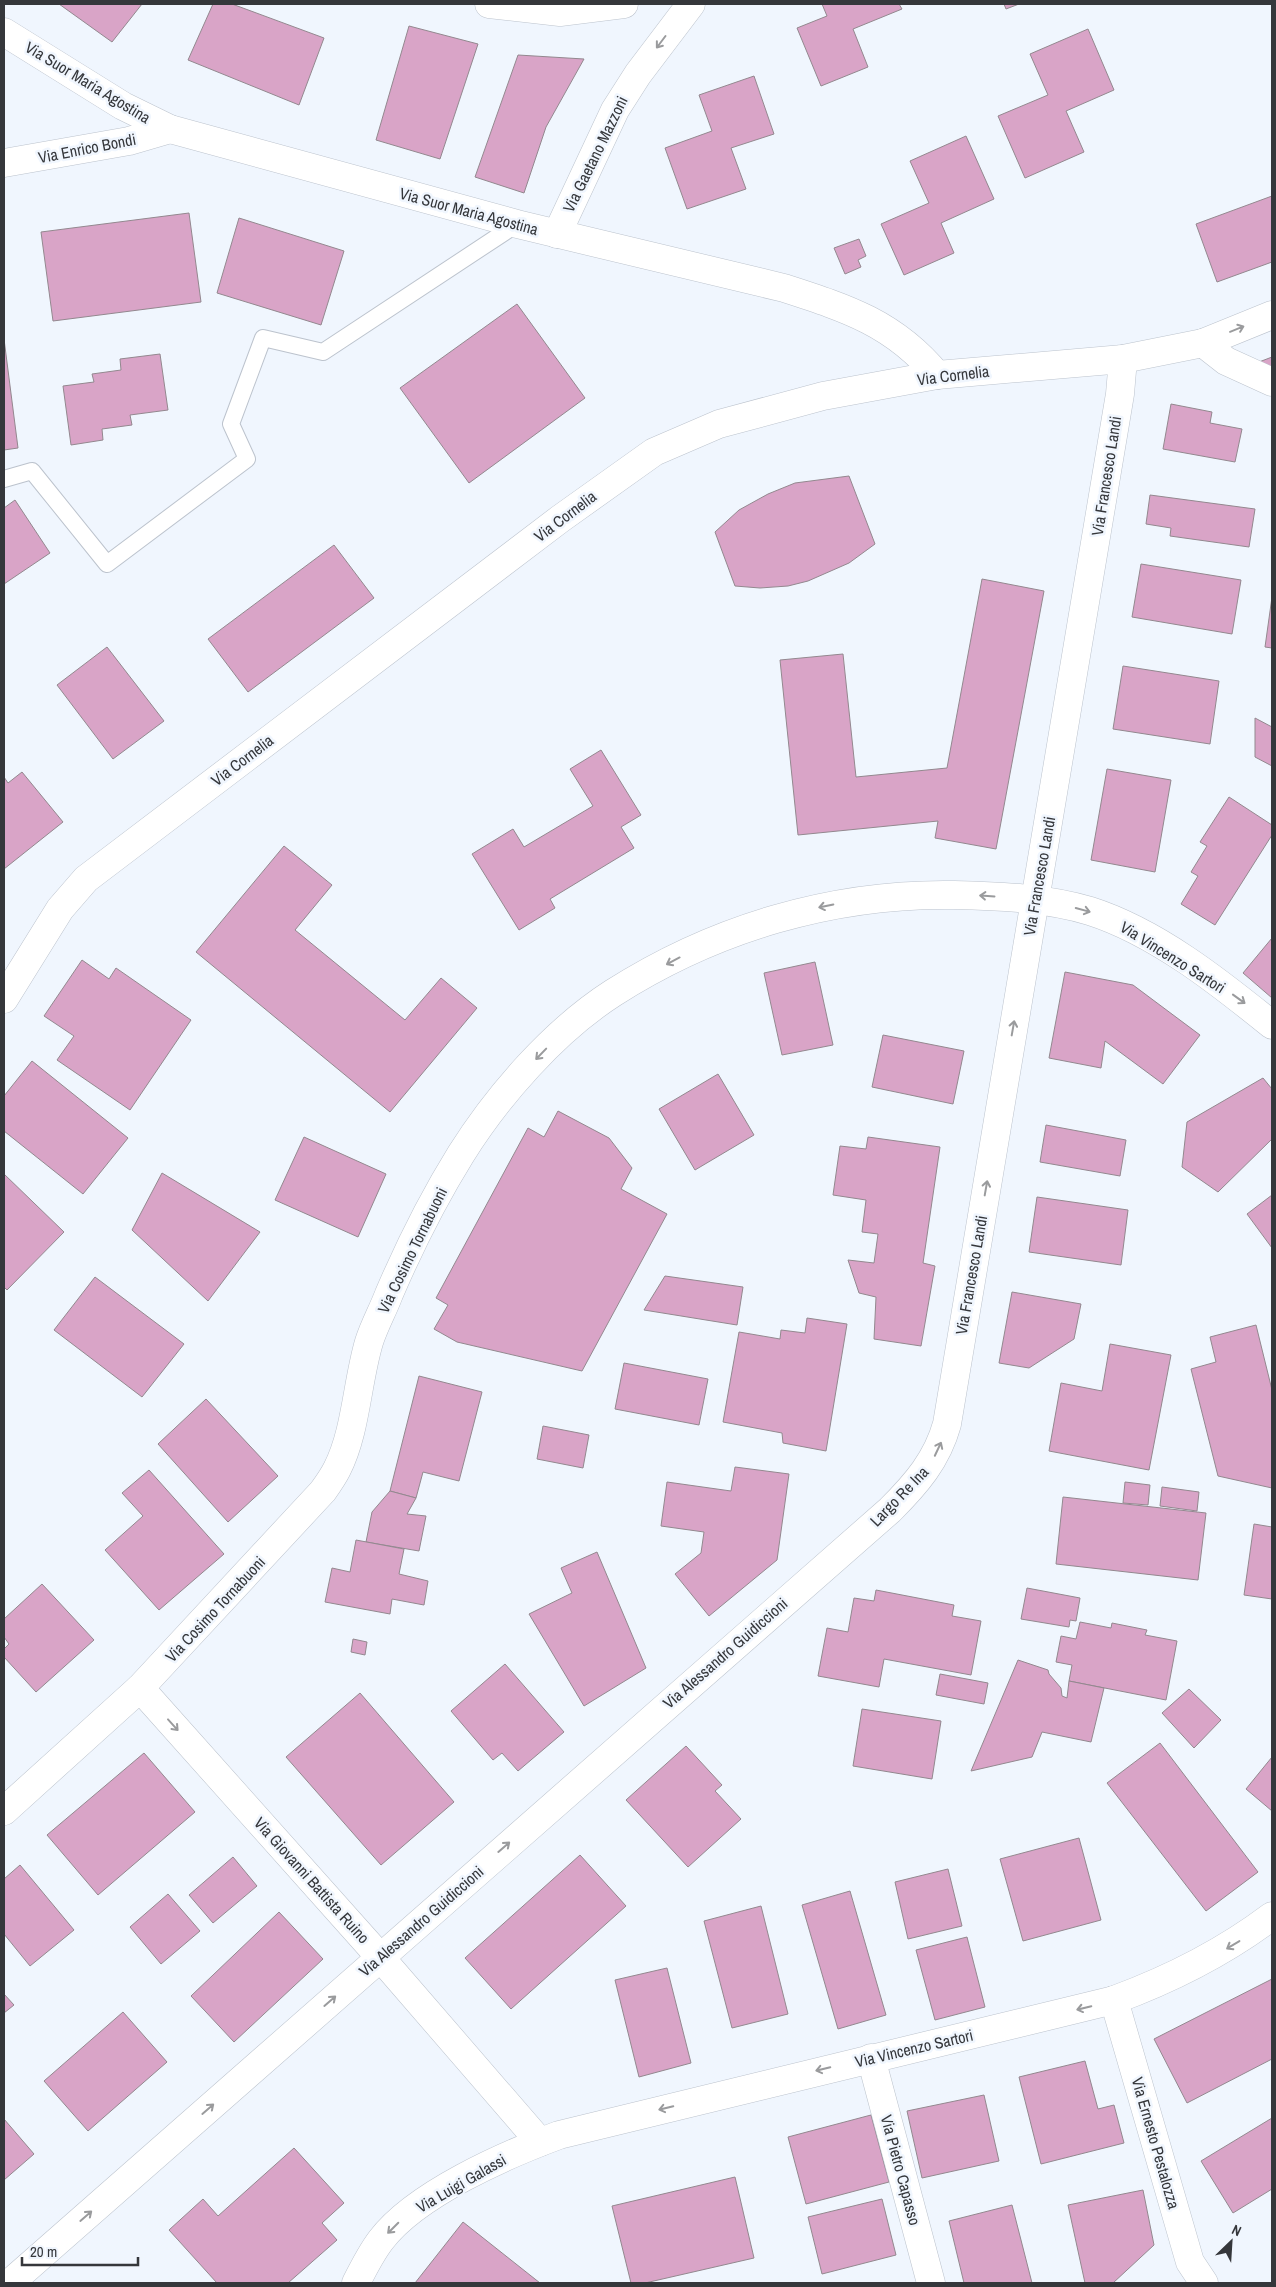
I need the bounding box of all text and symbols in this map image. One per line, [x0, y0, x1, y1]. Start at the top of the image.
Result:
one-way arrow [656, 35, 666, 49]
street label: Via Suor Maria Agostina [21, 36, 155, 129]
street label: Via Gaetano Mazzoni [557, 92, 633, 216]
street label: Via Enrico Bondi [36, 128, 138, 168]
street label: Via Suor Maria Agostina [397, 182, 541, 240]
one-way arrow [1229, 324, 1245, 333]
street label: Via Cornelia [916, 360, 991, 390]
street label: Via Francesco Landi [1086, 415, 1126, 537]
street label: Via Cornelia [529, 485, 601, 547]
street label: Via Cornelia [206, 729, 278, 791]
street label: Via Francesco Landi [1018, 815, 1060, 937]
one-way arrow [979, 892, 995, 901]
one-way arrow [818, 902, 834, 911]
one-way arrow [1075, 905, 1091, 915]
street label: Via Vincenzo Sartori [1116, 916, 1230, 998]
one-way arrow [666, 957, 681, 966]
one-way arrow [1232, 993, 1245, 1004]
one-way arrow [1009, 1020, 1019, 1036]
one-way arrow [535, 1048, 547, 1060]
one-way arrow [982, 1180, 992, 1196]
street label: Via Cosimo Tornabuoni [372, 1183, 452, 1317]
street label: Via Francesco Landi [950, 1214, 992, 1336]
one-way arrow [934, 1442, 943, 1457]
street label: Largo Re Ina [865, 1461, 934, 1531]
street label: Via Cosimo Tornabuoni [160, 1551, 270, 1667]
street label: Via Alessandro Guidiccioni [658, 1593, 792, 1713]
one-way arrow [167, 1718, 178, 1731]
street label: Via Giovanni Battista Ruino [249, 1812, 375, 1948]
one-way arrow [498, 1842, 511, 1853]
street label: Via Alessandro Guidiccioni [354, 1861, 488, 1981]
one-way arrow [1226, 1940, 1240, 1950]
one-way arrow [323, 1995, 336, 2007]
one-way arrow [1076, 2004, 1092, 2013]
street label: Via Vincenzo Sartori [853, 2024, 975, 2072]
one-way arrow [816, 2065, 832, 2074]
street label: Via Ernesto Pestalozza [1127, 2075, 1186, 2212]
one-way arrow [202, 2103, 215, 2114]
one-way arrow [658, 2104, 674, 2113]
street label: Via Pietro Capasso [876, 2112, 926, 2228]
street label: Via Luigi Galassi [412, 2148, 510, 2218]
one-way arrow [80, 2210, 93, 2222]
north arrow [1206, 2217, 1256, 2267]
text: N [1229, 2220, 1244, 2240]
one-way arrow [387, 2221, 399, 2234]
scale bar [22, 2234, 139, 2266]
text: 20 m [30, 2241, 57, 2262]

